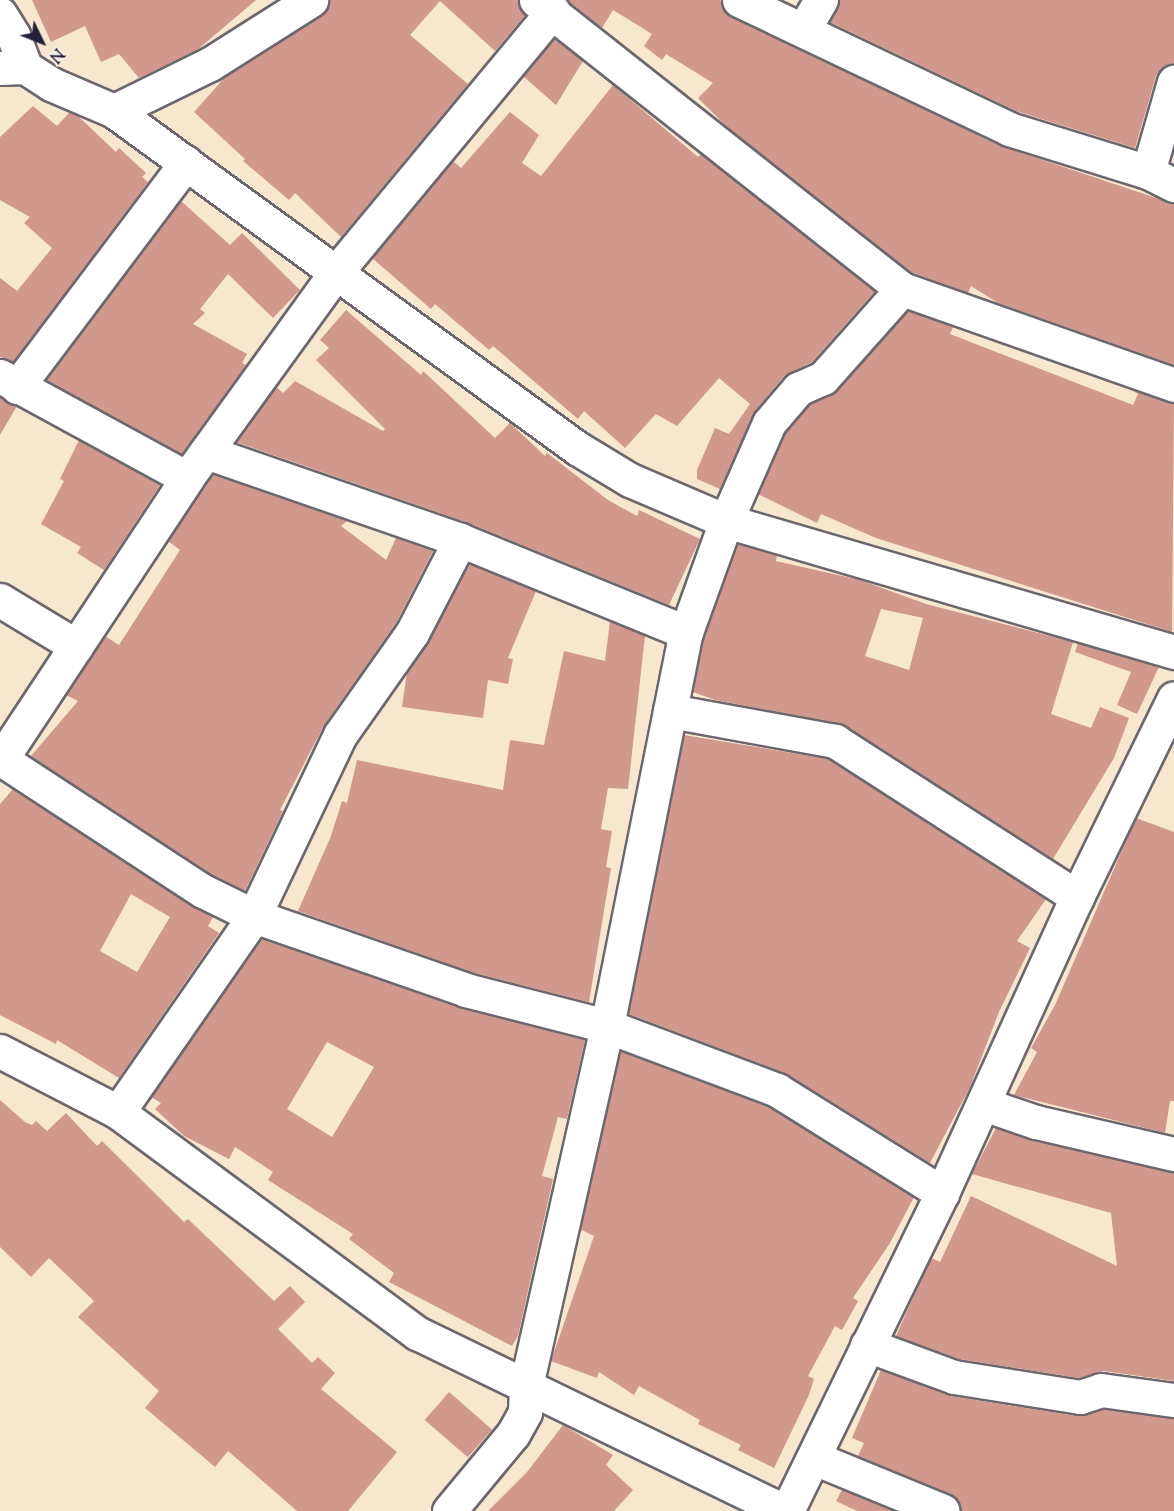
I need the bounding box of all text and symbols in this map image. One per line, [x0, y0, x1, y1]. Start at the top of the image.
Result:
north arrow [12, 12, 72, 72]
text: N [43, 42, 68, 67]

